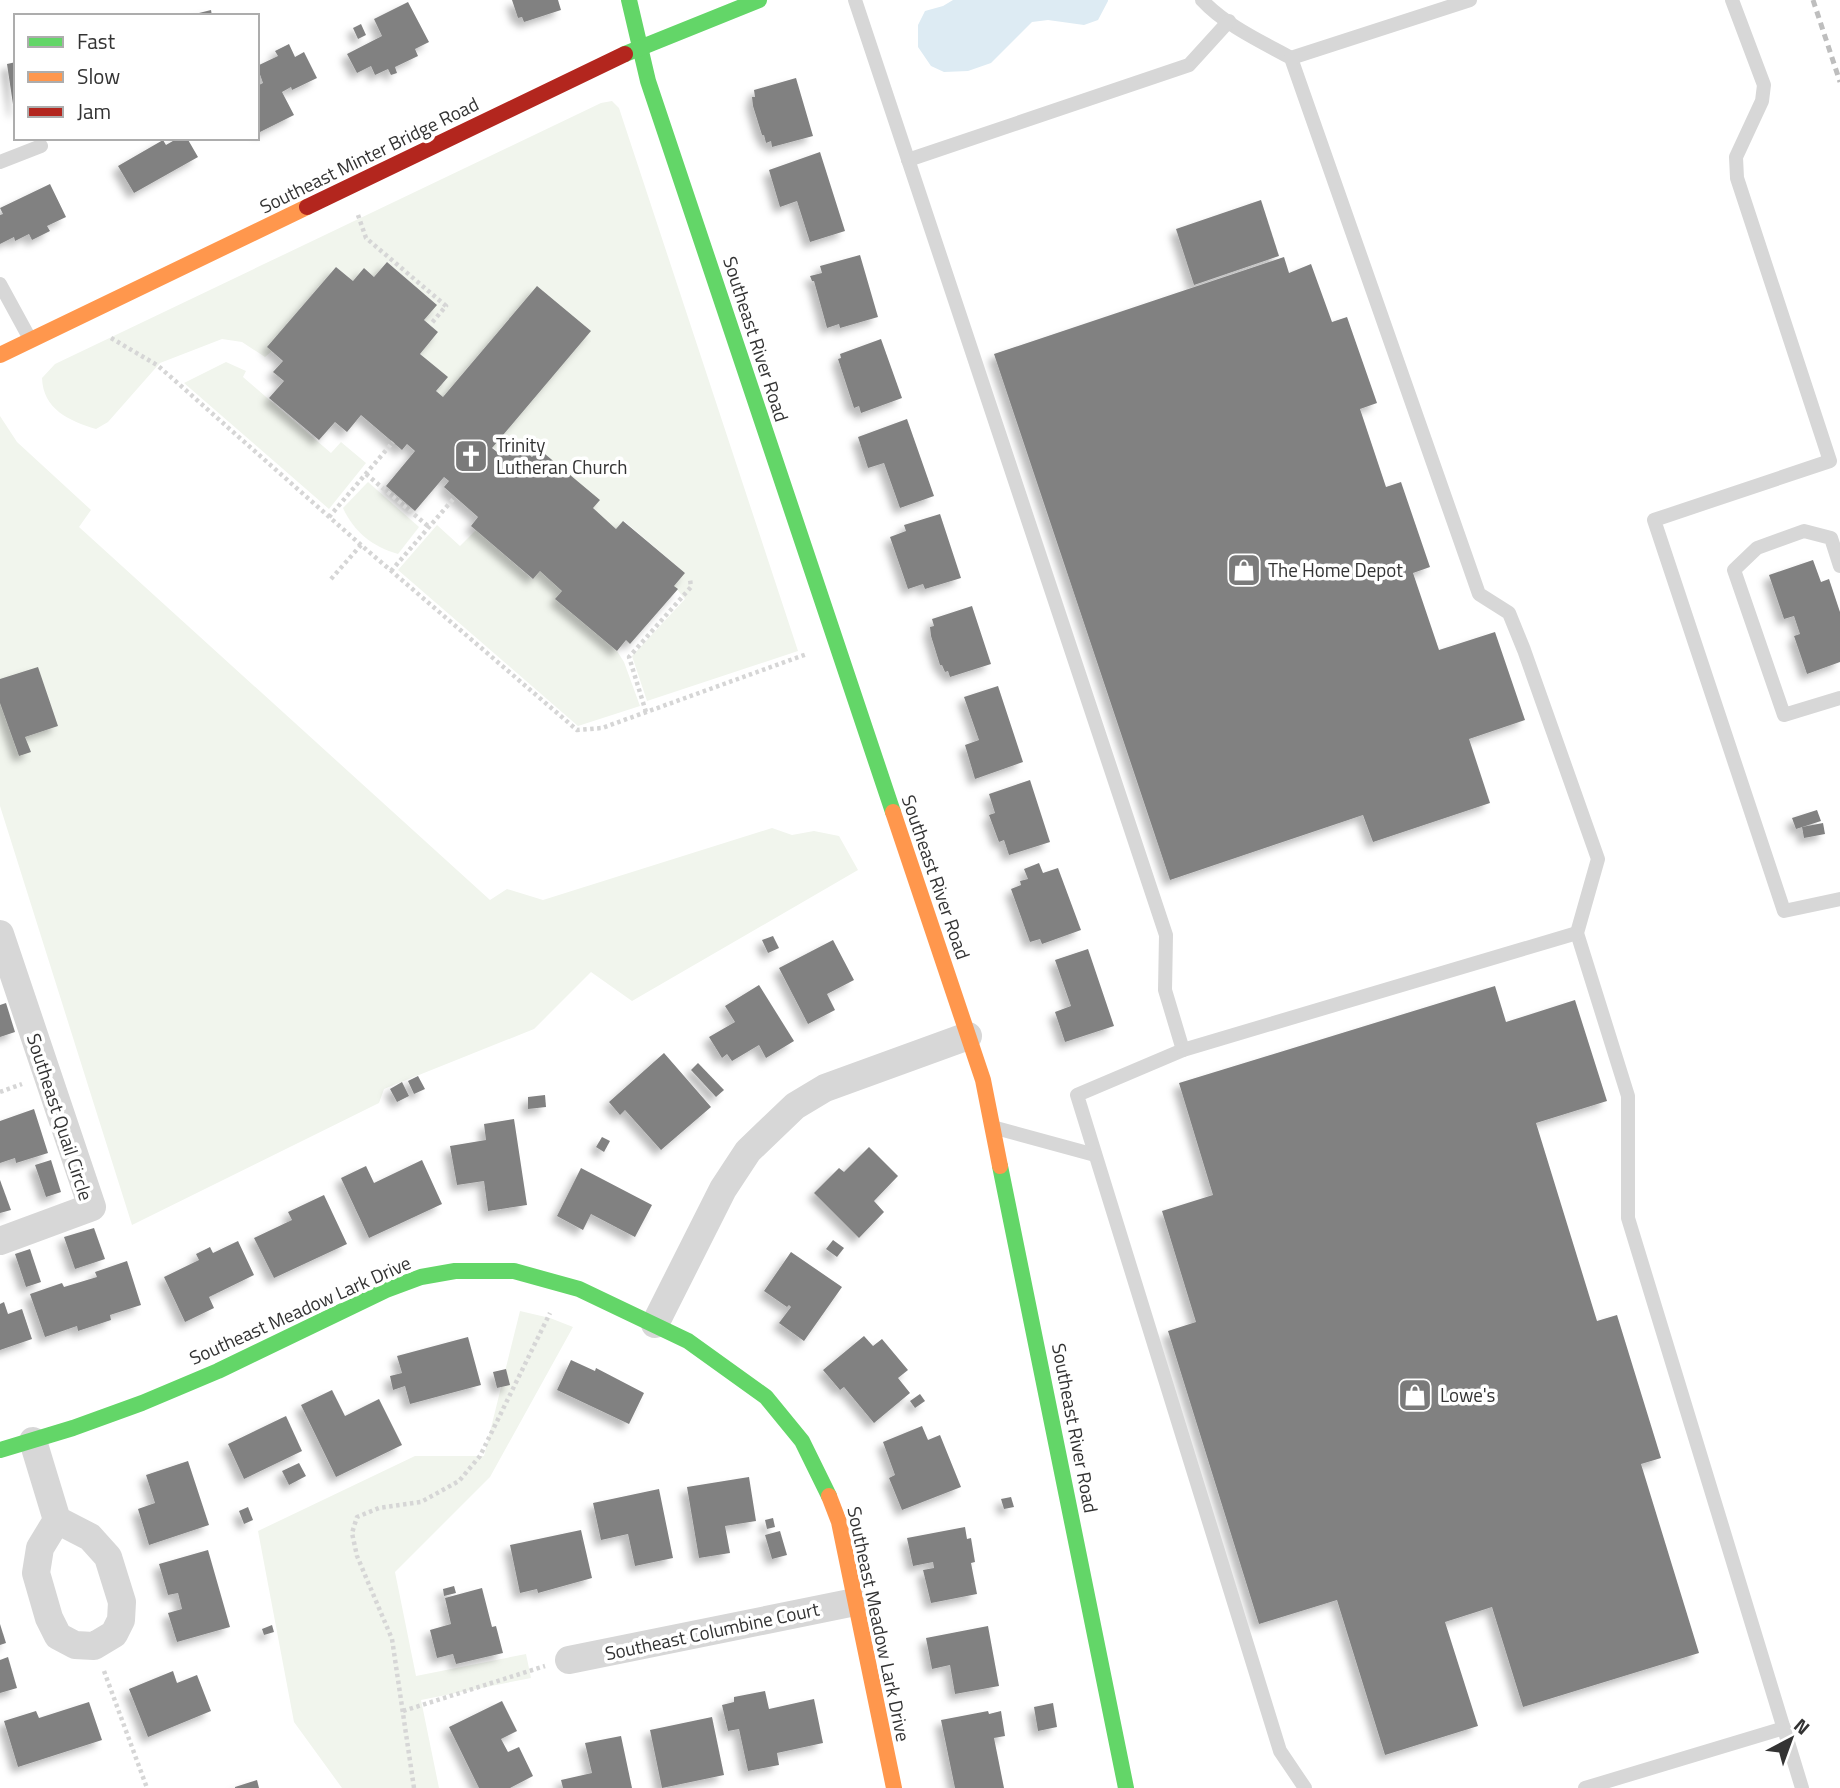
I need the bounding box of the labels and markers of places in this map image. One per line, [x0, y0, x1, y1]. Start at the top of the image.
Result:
place label: Trinity Lutheran Church [496, 430, 628, 481]
church icon: Trinity Lutheran Church [452, 437, 490, 475]
shop icon: The Home Depot [1225, 551, 1263, 589]
place label: The Home Depot [1268, 555, 1403, 584]
shop icon: Lowe's [1396, 1376, 1434, 1414]
place label: Lowe's [1440, 1380, 1496, 1409]

